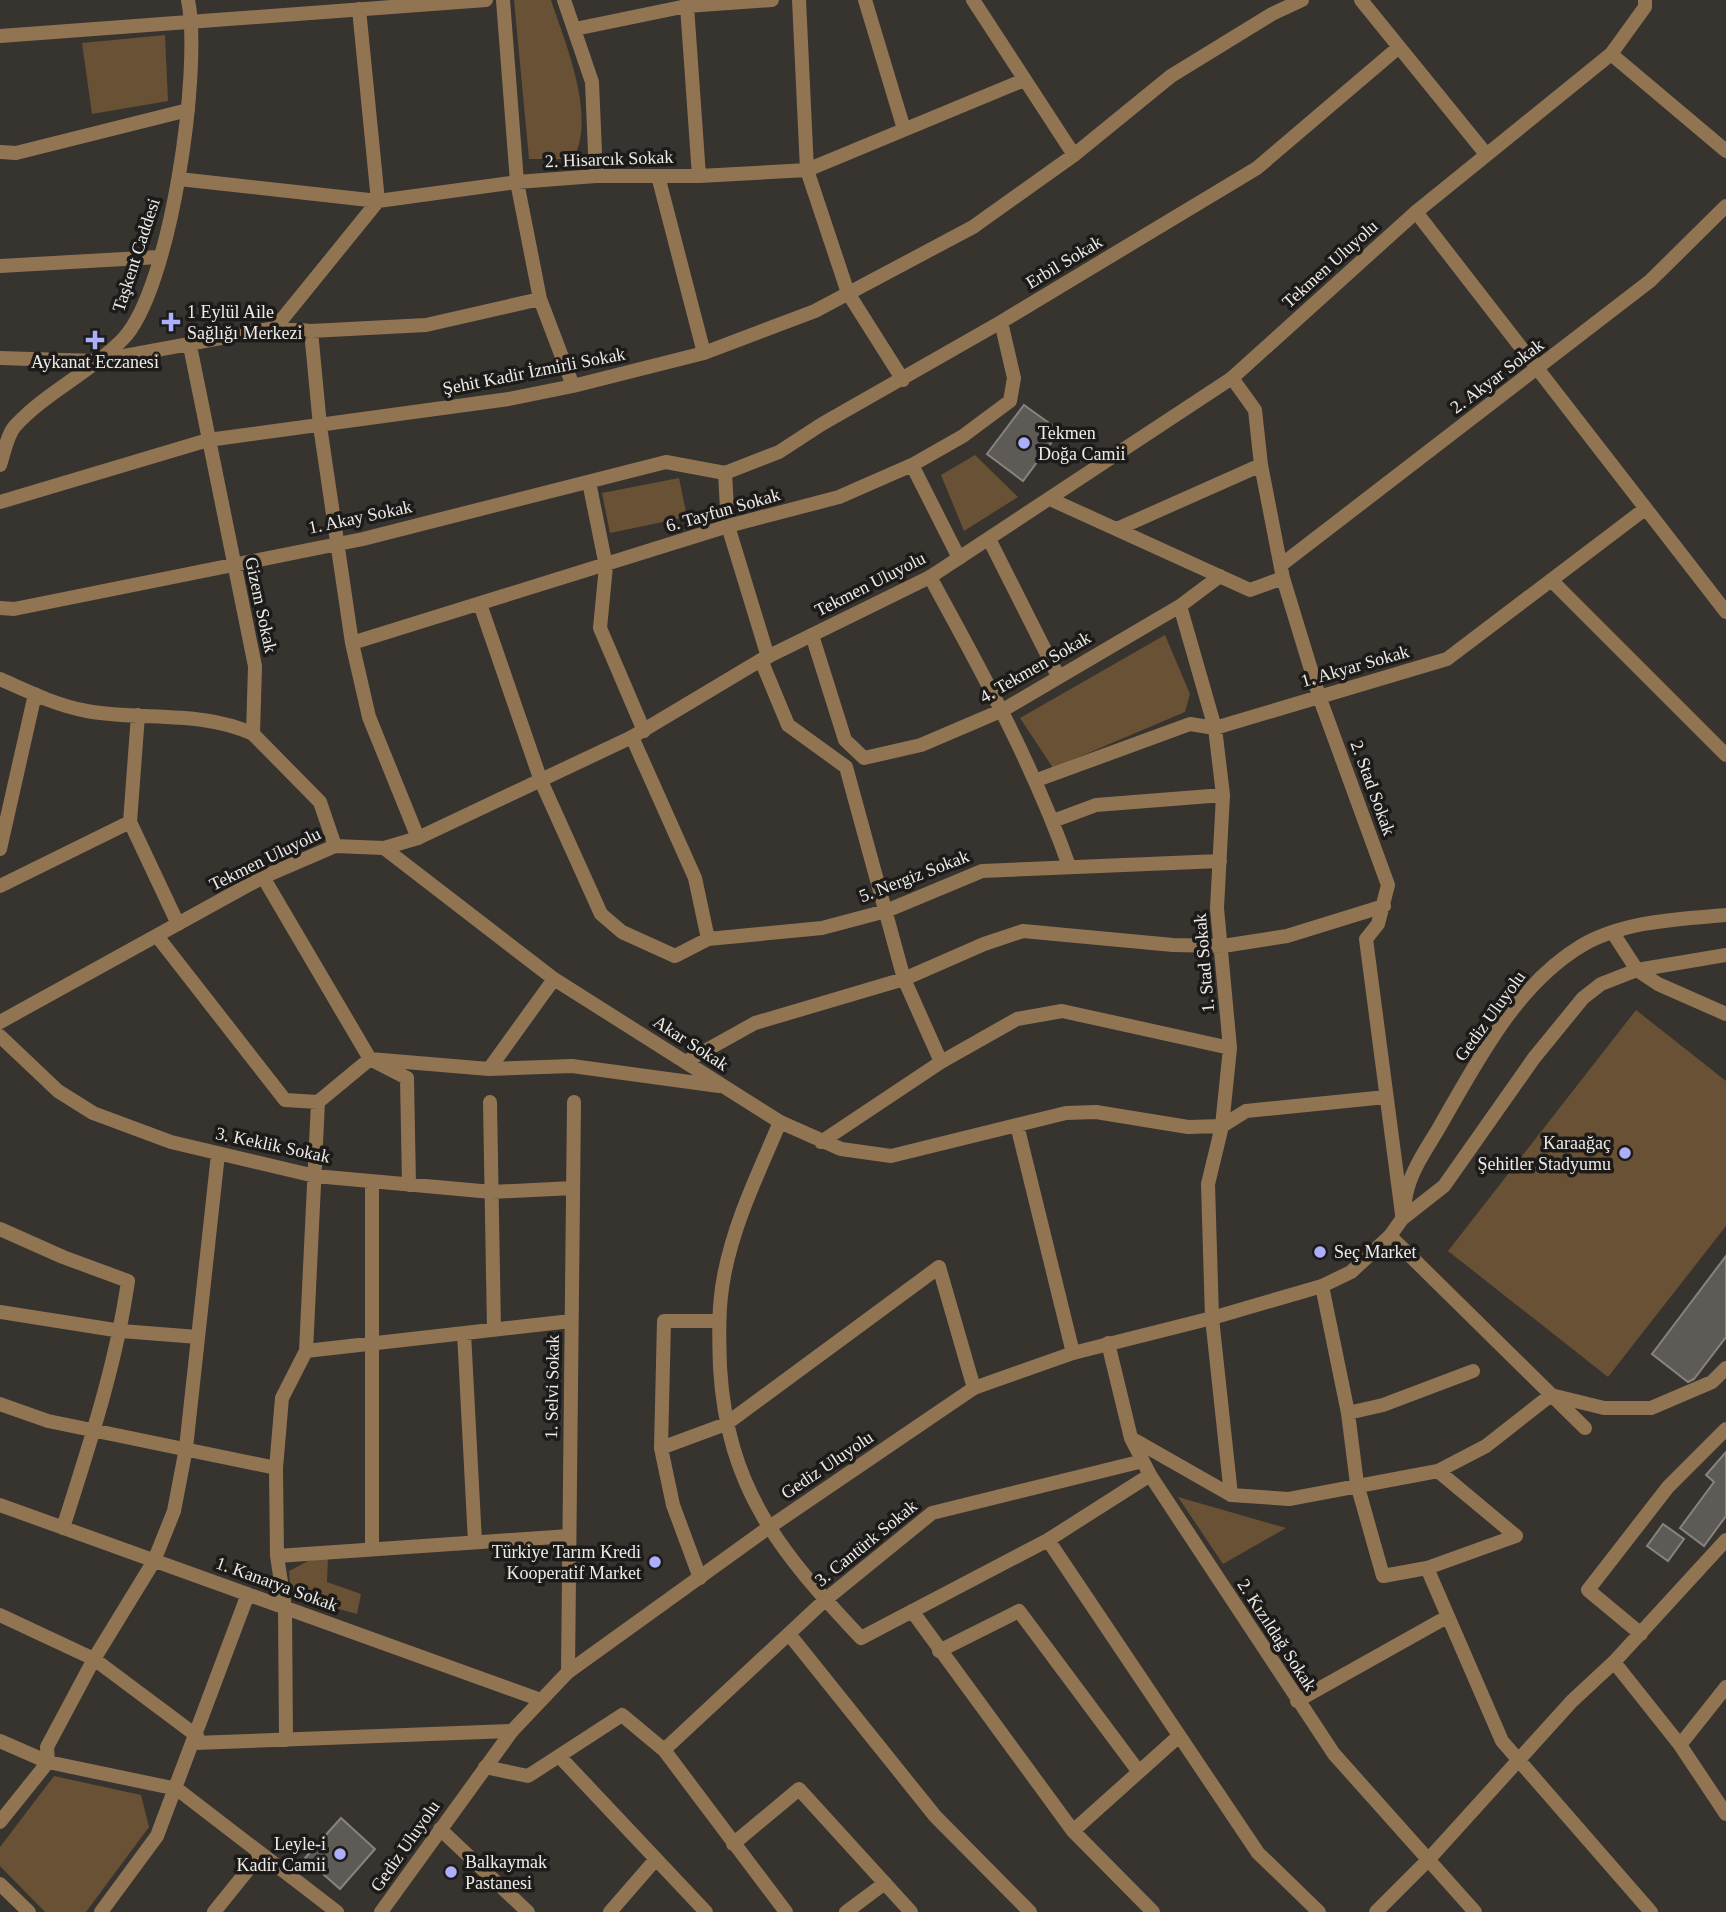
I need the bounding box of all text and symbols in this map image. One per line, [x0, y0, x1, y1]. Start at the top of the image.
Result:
street label: 2. Hisarcık Sokak [544, 147, 674, 171]
street label: Taşkent Caddesi [108, 196, 164, 314]
street label: Tekmen Uluyolu [1278, 216, 1382, 312]
street label: Erbil Sokak [1022, 231, 1106, 293]
place label: 1 Eylül Aile Sağlığı Merkezi [187, 302, 302, 343]
marker: 1 Eylül Aile Sağlığı Merkezi [161, 312, 181, 332]
marker: Aykanat Eczanesi [87, 332, 103, 348]
street label: 2. Akyar Sokak [1446, 334, 1548, 418]
street label: Şehit Kadir İzmirli Sokak [441, 343, 627, 399]
place label: Aykanat Eczanesi [31, 352, 159, 372]
place label: Tekmen Doğa Camii [1038, 423, 1126, 464]
marker: Tekmen Doğa Camii [1016, 435, 1032, 451]
street label: 6. Tayfun Sokak [664, 484, 782, 536]
street label: 1. Akay Sokak [306, 496, 414, 538]
street label: Tekmen Uluyolu [811, 548, 929, 620]
street label: Gizem Sokak [241, 555, 281, 655]
street label: 4. Tekmen Sokak [976, 627, 1094, 707]
street label: 1. Akyar Sokak [1299, 641, 1411, 691]
street label: 2. Stad Sokak [1347, 738, 1399, 838]
street label: Tekmen Uluyolu [206, 823, 324, 895]
street label: 5. Nergiz Sokak [856, 846, 972, 906]
street label: 1. Stad Sokak [1190, 913, 1218, 1013]
street label: Gediz Uluyolu [1451, 967, 1529, 1065]
street label: Akar Sokak [650, 1011, 732, 1075]
street label: 3. Keklik Sokak [214, 1123, 332, 1167]
place label: Karaağaç Şehitler Stadyumu [1478, 1133, 1611, 1174]
marker: Karaağaç Şehitler Stadyumu [1617, 1145, 1633, 1161]
place label: Seç Market [1334, 1242, 1416, 1262]
marker: Seç Market [1312, 1244, 1328, 1260]
street label: 1. Selvi Sokak [541, 1335, 563, 1439]
street label: Gediz Uluyolu [777, 1427, 877, 1503]
street label: 3. Cantürk Sokak [811, 1496, 921, 1590]
place label: Türkiye Tarım Kredi Kooperatif Market [492, 1542, 641, 1583]
street label: 1. Kanarya Sokak [213, 1553, 341, 1615]
marker: Türkiye Tarım Kredi Kooperatif Market [647, 1554, 663, 1570]
street label: 2. Kızıldağ Sokak [1233, 1575, 1321, 1695]
street label: Gediz Uluyolu [366, 1797, 444, 1895]
place label: Leyle-i Kadir Camii [237, 1834, 326, 1875]
marker: Leyle-i Kadir Camii [332, 1846, 348, 1862]
place label: Balkaymak Pastanesi [465, 1852, 547, 1893]
marker: Balkaymak Pastanesi [443, 1864, 459, 1880]

